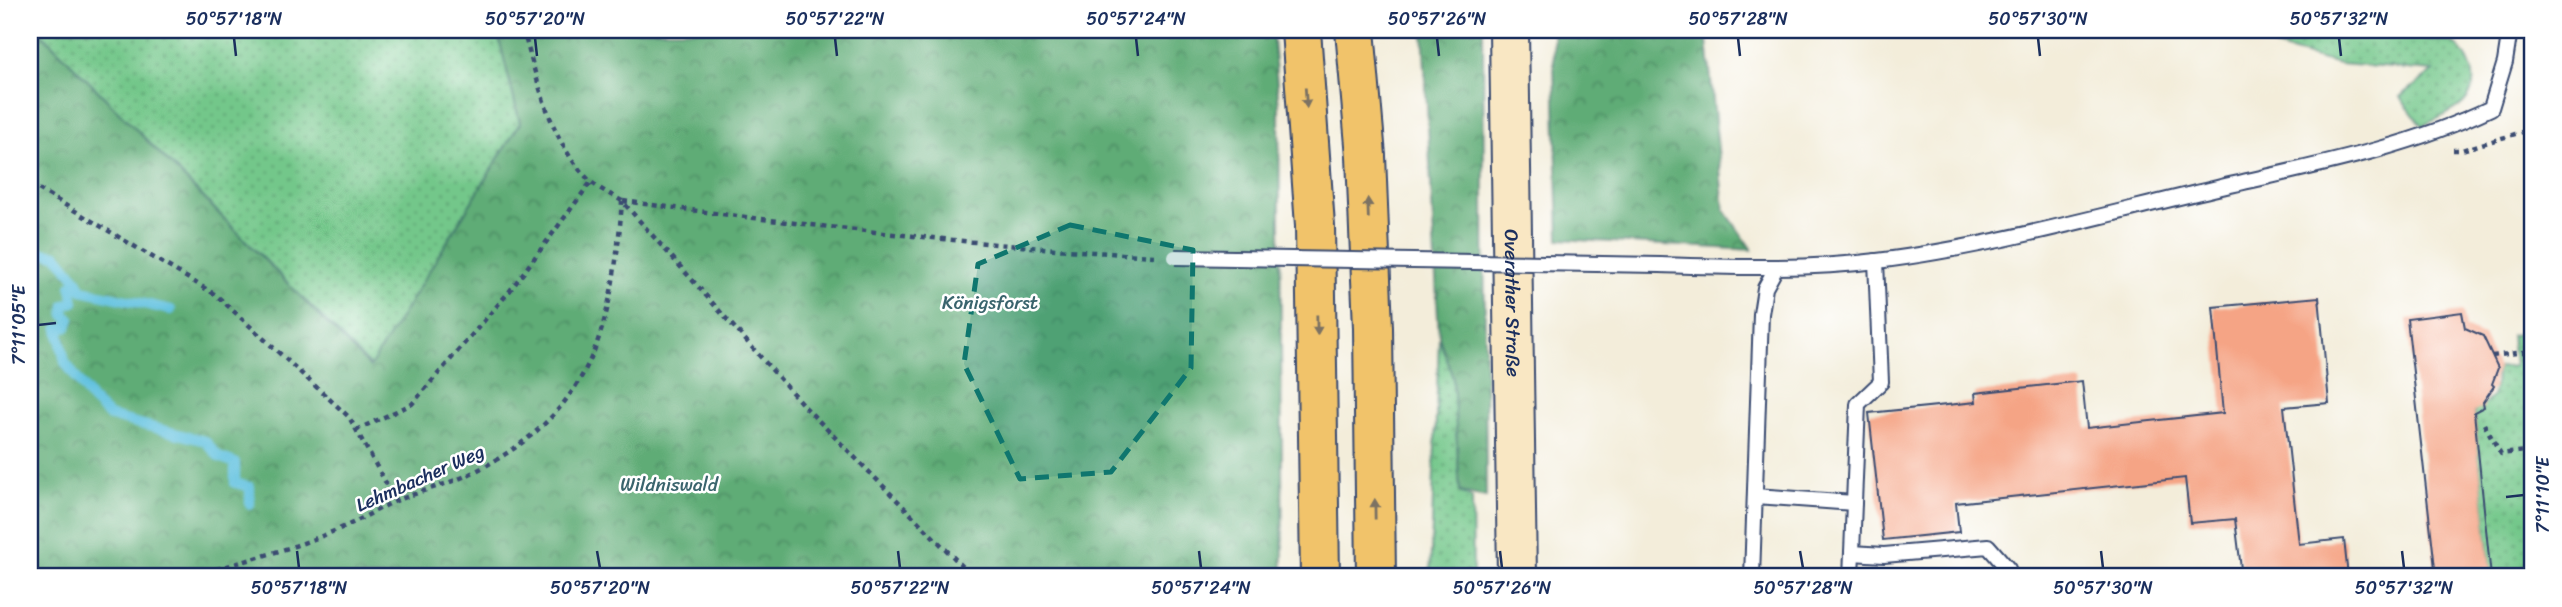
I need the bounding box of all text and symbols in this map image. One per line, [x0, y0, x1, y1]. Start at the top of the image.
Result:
text: 50°57'18"N [186, 3, 283, 35]
text: 50°57'20"N [485, 3, 585, 35]
text: 50°57'22"N [786, 3, 885, 35]
text: 50°57'24"N [1086, 3, 1186, 35]
text: 50°57'26"N [1388, 3, 1487, 35]
text: 50°57'28"N [1688, 3, 1788, 35]
text: 50°57'30"N [1988, 3, 2088, 35]
text: 50°57'32"N [2290, 3, 2389, 35]
one-way arrow [1301, 87, 1312, 109]
one-way arrow [1362, 197, 1373, 219]
street label: Overather Straße [1495, 229, 1531, 377]
text: 7°11'05"E [3, 284, 35, 365]
park label: Königsforst [942, 286, 1038, 319]
one-way arrow [1311, 314, 1322, 336]
street label: Lehmbacher Weg [350, 435, 490, 521]
text: 7°11'10"E [2527, 456, 2559, 533]
park label: Wildniswald [620, 468, 720, 501]
one-way arrow [1369, 498, 1381, 520]
text: 50°57'18"N [251, 572, 348, 604]
text: 50°57'20"N [550, 572, 650, 604]
text: 50°57'22"N [851, 572, 950, 604]
text: 50°57'24"N [1151, 572, 1251, 604]
text: 50°57'26"N [1453, 572, 1552, 604]
text: 50°57'28"N [1753, 572, 1853, 604]
text: 50°57'30"N [2053, 572, 2153, 604]
text: 50°57'32"N [2355, 572, 2454, 604]

